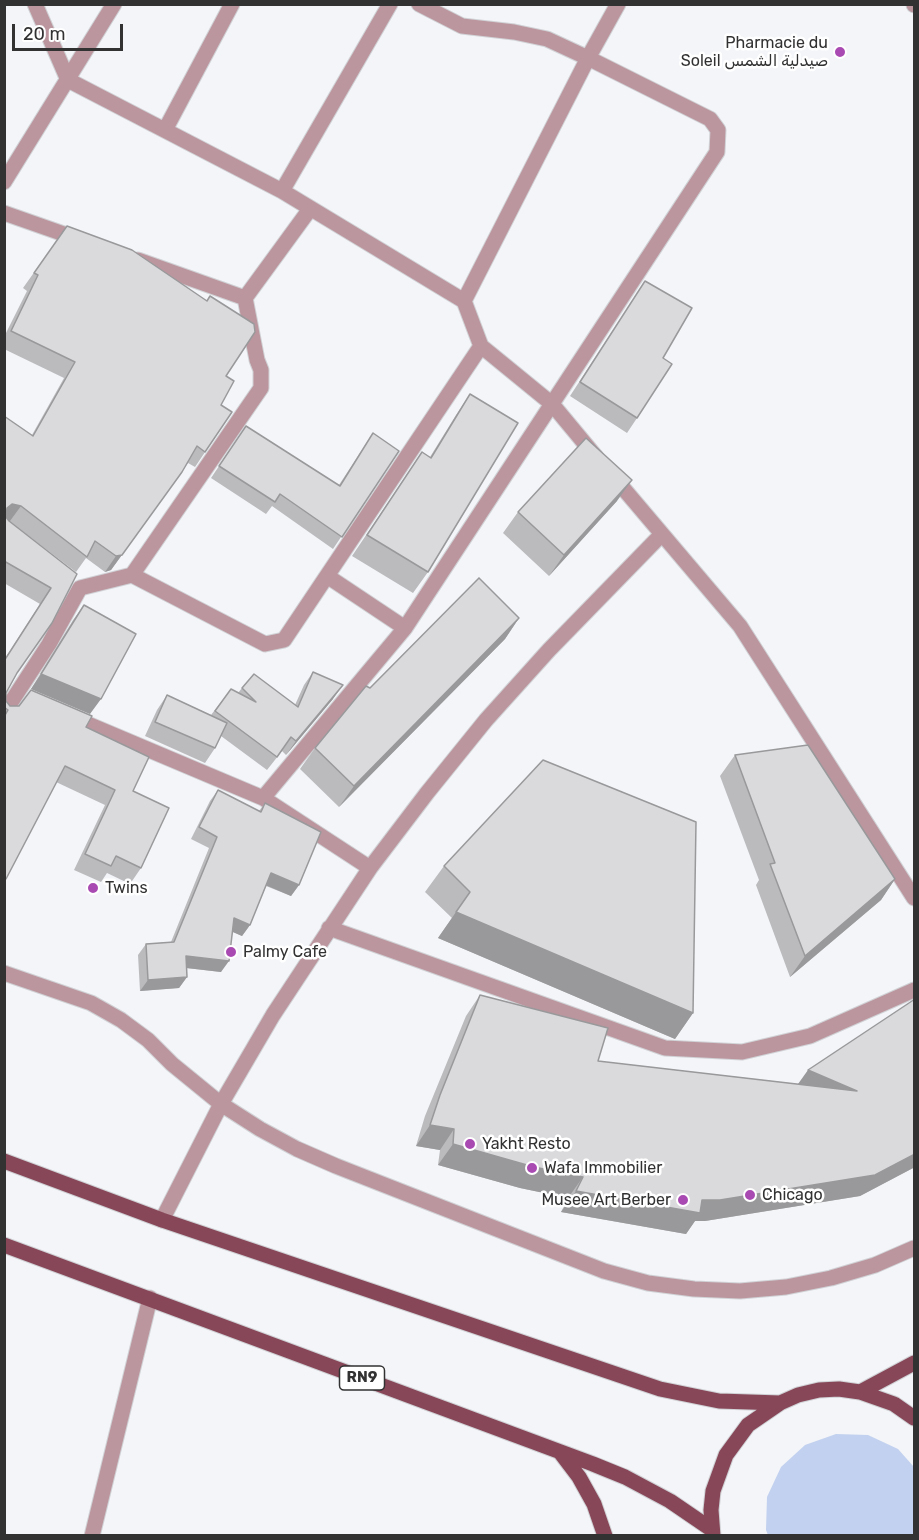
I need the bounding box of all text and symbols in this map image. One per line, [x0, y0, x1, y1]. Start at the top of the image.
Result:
scale bar [15, 12, 126, 50]
text: 20 m [23, 23, 65, 45]
place label: Pharmacie du Soleil صيدلية الشمس [681, 33, 828, 71]
marker: Pharmacie du Soleil صيدلية الشمس [833, 45, 847, 59]
place label: Twins [105, 878, 148, 898]
marker: Twins [86, 881, 100, 895]
place label: Palmy Cafe [243, 942, 327, 962]
marker: Palmy Cafe [224, 945, 238, 959]
place label: Yakht Resto [482, 1134, 571, 1154]
marker: Yakht Resto [463, 1137, 477, 1151]
place label: Wafa Immobilier [544, 1158, 662, 1178]
marker: Wafa Immobilier [525, 1161, 539, 1175]
place label: Chicago [762, 1185, 823, 1205]
marker: Chicago [743, 1188, 757, 1202]
place label: Musee Art Berber [541, 1190, 671, 1210]
marker: Musee Art Berber [676, 1193, 690, 1207]
road number: RN9 [340, 1366, 385, 1390]

